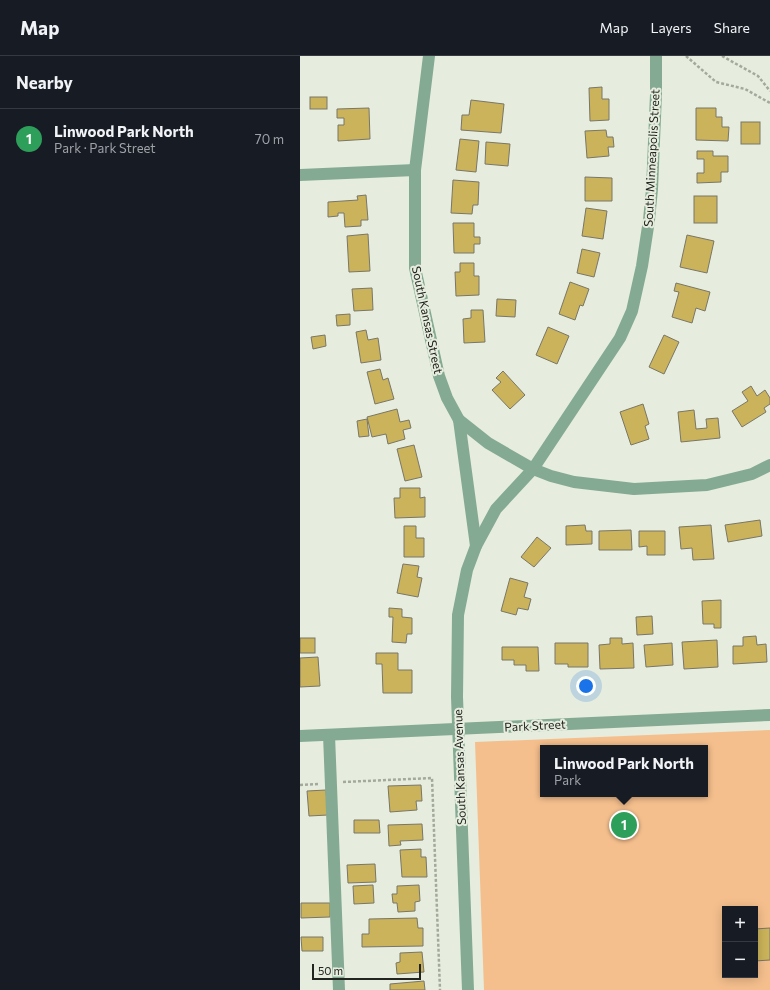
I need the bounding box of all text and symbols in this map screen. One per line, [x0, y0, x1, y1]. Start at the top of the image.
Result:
text: Map [20, 16, 59, 39]
text: Map [600, 19, 628, 36]
text: Layers [650, 19, 692, 36]
text: Share [714, 19, 750, 36]
text: Nearby [16, 72, 73, 93]
street label: South Minneapolis Street [640, 89, 662, 227]
text: Linwood Park North [54, 122, 194, 140]
text: 1 [26, 131, 32, 147]
text: 70 m [255, 131, 284, 147]
text: Park · Park Street [54, 140, 156, 156]
street label: South Kansas Street [410, 265, 446, 375]
your location [576, 676, 596, 696]
street label: South Kansas Avenue [450, 709, 468, 825]
street label: Park Street [504, 716, 566, 734]
popup [540, 745, 708, 797]
text: Linwood Park North [554, 754, 694, 772]
text: Park [554, 772, 581, 788]
pin: 1 [611, 810, 637, 840]
map controls [722, 906, 758, 978]
button: + [722, 906, 758, 942]
button: − [722, 942, 758, 978]
scale bar [312, 962, 421, 981]
text: 50 m [318, 964, 343, 977]

